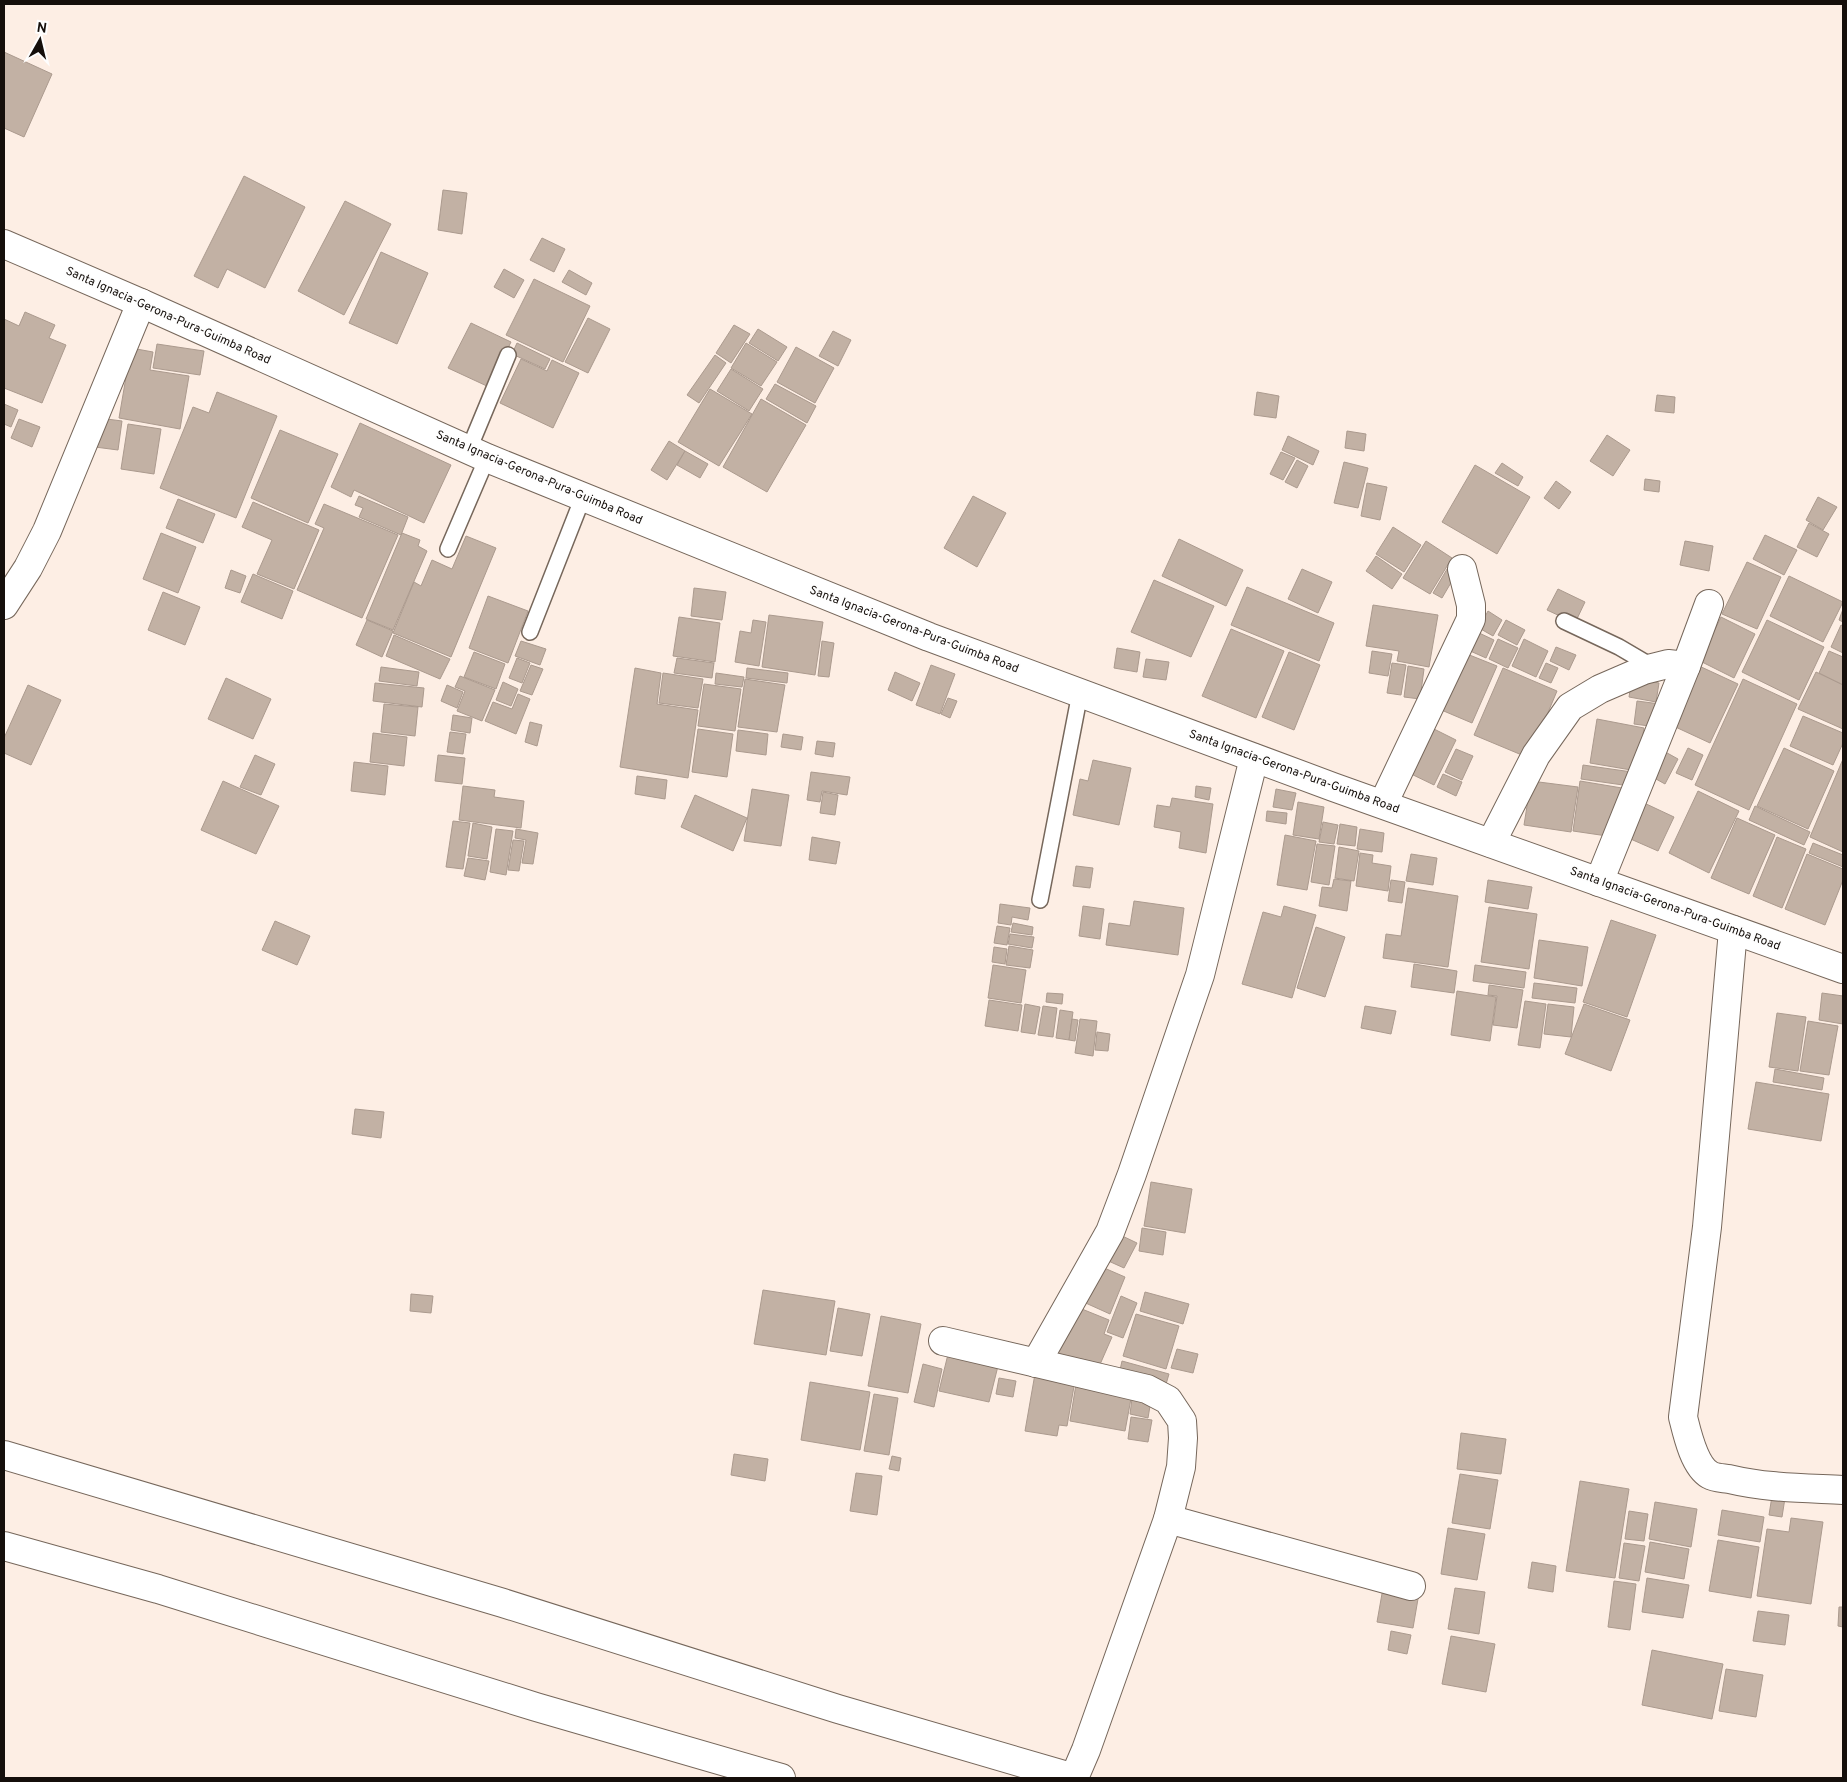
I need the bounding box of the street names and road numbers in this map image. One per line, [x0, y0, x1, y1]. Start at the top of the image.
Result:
street label: Santa Ignacia-Gerona-Pura-Guimba Road [63, 263, 273, 369]
street label: Santa Ignacia-Gerona-Pura-Guimba Road [433, 427, 645, 529]
street label: Santa Ignacia-Gerona-Pura-Guimba Road [807, 583, 1021, 677]
street label: Santa Ignacia-Gerona-Pura-Guimba Road [1187, 726, 1401, 818]
street label: Santa Ignacia-Gerona-Pura-Guimba Road [1568, 863, 1782, 955]

